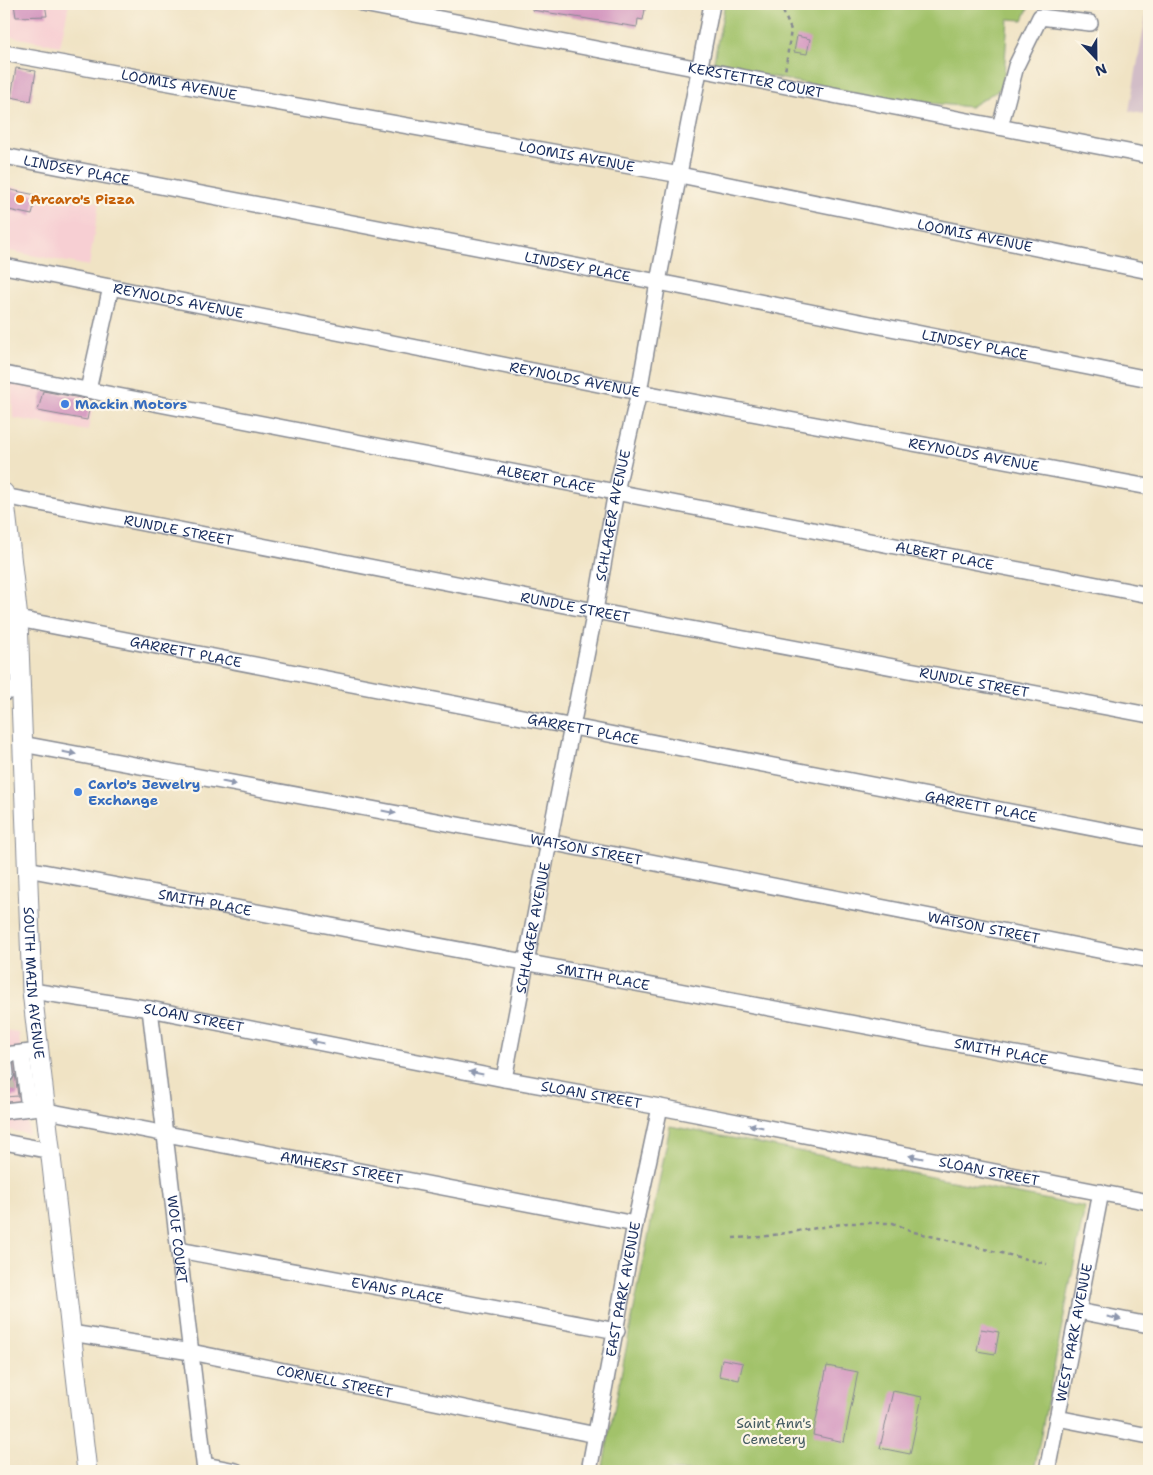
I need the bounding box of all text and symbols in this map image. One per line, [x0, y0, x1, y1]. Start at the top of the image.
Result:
north arrow [1070, 32, 1120, 82]
street label: KERSTETTER COURT [687, 58, 825, 102]
text: N [1092, 60, 1109, 80]
street label: LOOMIS AVENUE [120, 65, 239, 104]
street label: LOOMIS AVENUE [517, 137, 636, 176]
street label: LINDSEY PLACE [22, 151, 131, 189]
place label: Arcaro's Pizza [30, 190, 135, 208]
marker: Arcaro's Pizza [14, 193, 26, 205]
street label: LOOMIS AVENUE [916, 215, 1034, 256]
street label: LINDSEY PLACE [523, 247, 632, 286]
street label: REYNOLDS AVENUE [112, 279, 246, 322]
street label: LINDSEY PLACE [920, 325, 1030, 364]
street label: REYNOLDS AVENUE [508, 358, 642, 401]
place label: Mackin Motors [75, 395, 187, 413]
marker: Mackin Motors [59, 398, 71, 410]
street label: REYNOLDS AVENUE [907, 433, 1041, 475]
street label: SCHLAGER AVENUE [591, 448, 634, 583]
street label: ALBERT PLACE [495, 460, 597, 497]
street label: RUNDLE STREET [122, 511, 235, 550]
street label: ALBERT PLACE [894, 537, 996, 574]
street label: RUNDLE STREET [519, 588, 632, 626]
street label: GARRETT PLACE [128, 632, 244, 671]
street label: RUNDLE STREET [918, 663, 1031, 701]
street label: GARRETT PLACE [526, 709, 641, 749]
one-way arrow [62, 749, 78, 757]
place label: Carlo's Jewelry Exchange [88, 775, 200, 809]
one-way arrow [222, 779, 238, 787]
marker: Carlo's Jewelry Exchange [72, 786, 84, 798]
street label: GARRETT PLACE [923, 787, 1039, 826]
one-way arrow [381, 809, 397, 817]
street label: WATSON STREET [529, 830, 644, 869]
street label: SCHLAGER AVENUE [511, 860, 554, 995]
street label: SMITH PLACE [157, 885, 253, 920]
street label: SOUTH MAIN AVENUE [20, 906, 49, 1060]
street label: WATSON STREET [926, 908, 1042, 947]
street label: SMITH PLACE [555, 959, 651, 994]
street label: SLOAN STREET [142, 999, 246, 1036]
street label: SMITH PLACE [953, 1034, 1050, 1069]
one-way arrow [308, 1037, 324, 1045]
one-way arrow [468, 1069, 484, 1077]
street label: SLOAN STREET [540, 1077, 644, 1113]
one-way arrow [748, 1121, 764, 1129]
street label: AMHERST STREET [279, 1147, 405, 1188]
one-way arrow [907, 1152, 923, 1160]
street label: SLOAN STREET [937, 1152, 1041, 1190]
street label: WOLF COURT [163, 1194, 192, 1285]
street label: EAST PARK AVENUE [601, 1220, 644, 1358]
street label: WEST PARK AVENUE [1052, 1262, 1096, 1403]
street label: EVANS PLACE [350, 1273, 445, 1308]
one-way arrow [1106, 1314, 1122, 1322]
street label: CORNELL STREET [275, 1361, 395, 1402]
park label: Saint Ann's Cemetery [736, 1414, 812, 1448]

